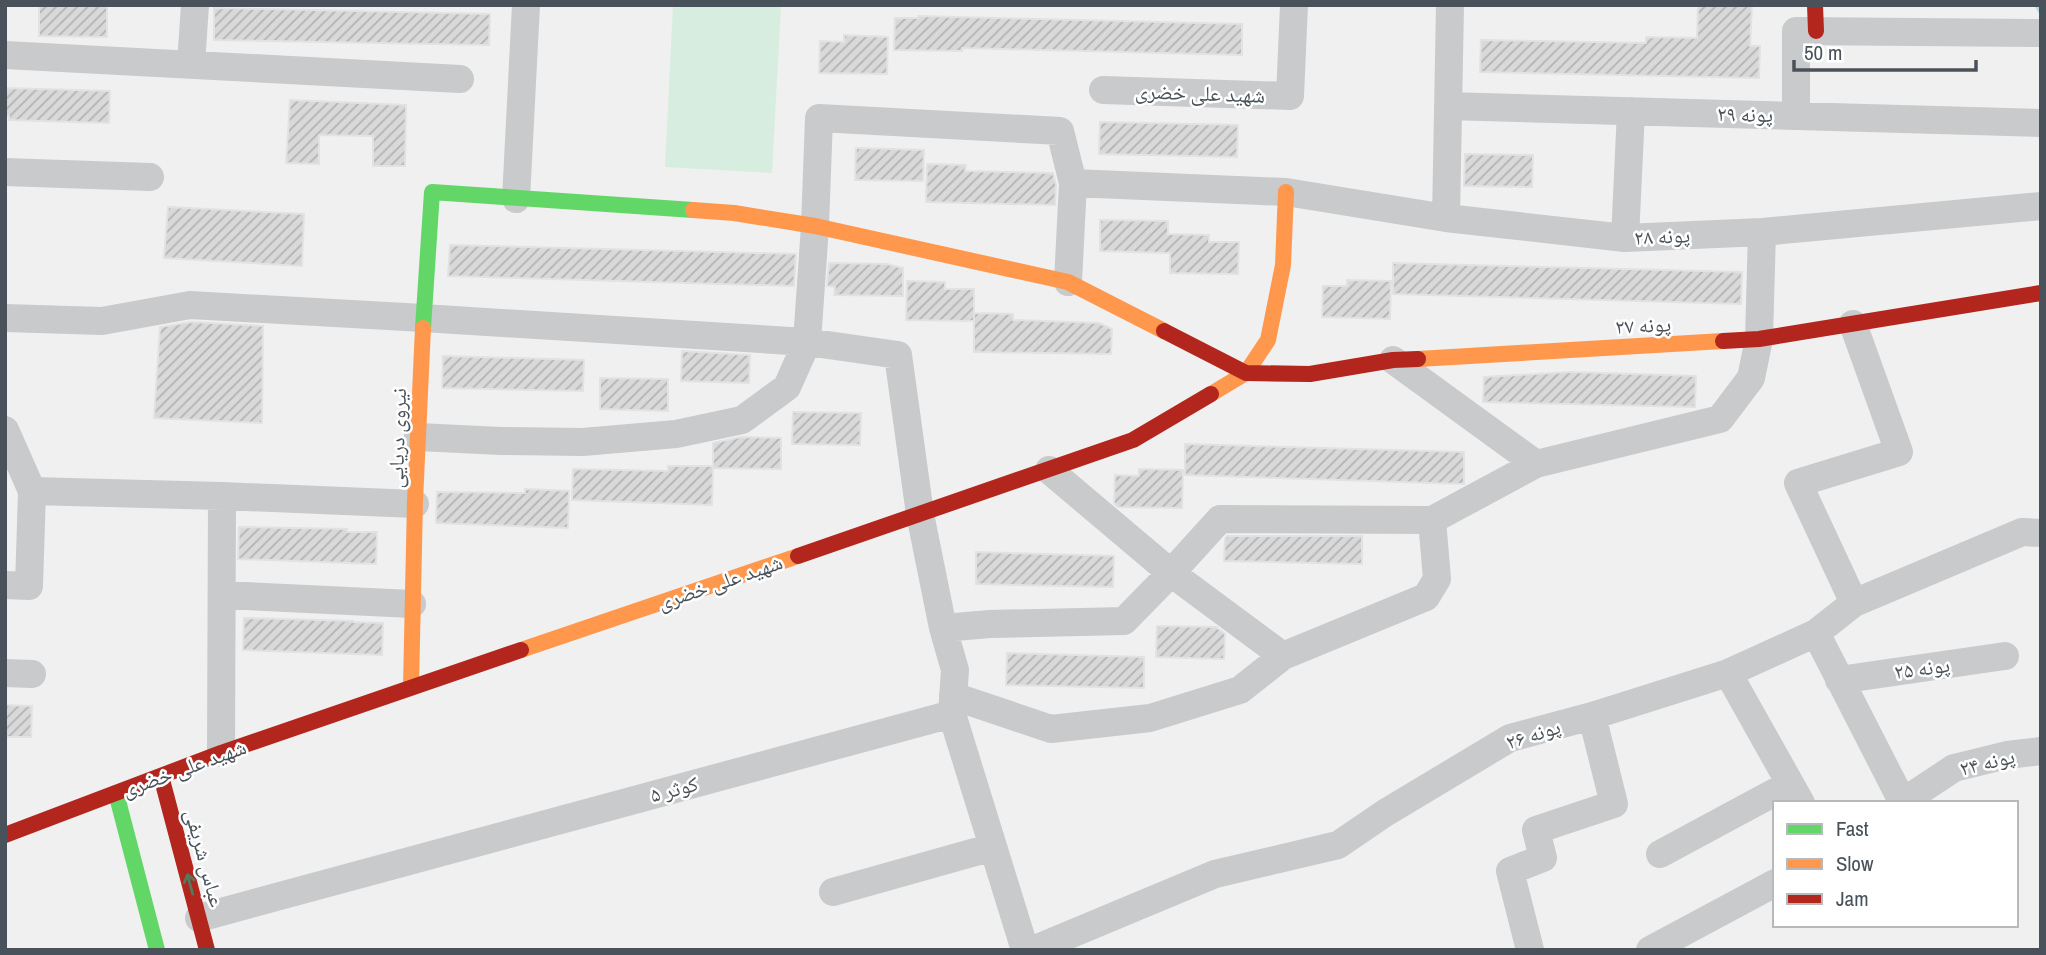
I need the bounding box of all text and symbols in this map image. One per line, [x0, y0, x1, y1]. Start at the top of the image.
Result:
scale bar [1794, 28, 1976, 72]
text: 50 m [1804, 38, 1842, 67]
street label: شهید علی خضری [1134, 76, 1266, 110]
street label: پونه ۲۹ [1717, 99, 1773, 129]
street label: پونه ۲۸ [1633, 220, 1691, 252]
street label: پونه ۲۷ [1614, 309, 1672, 341]
street label: نیروی دریایی [381, 387, 413, 489]
street label: شهید علی خضری [654, 547, 786, 617]
street label: پونه ۲۵ [1892, 650, 1952, 686]
street label: پونه ۲۶ [1502, 712, 1564, 756]
street label: شهید علی خضری [118, 732, 250, 804]
street label: پونه ۲۴ [1956, 741, 2018, 783]
street label: کوثر ۵ [647, 769, 701, 809]
legend [1773, 801, 2018, 927]
street label: عباس شریفی [178, 806, 232, 911]
text: Fast [1836, 814, 1869, 843]
text: Slow [1836, 849, 1874, 878]
one-way arrow [183, 873, 196, 896]
text: Jam [1836, 884, 1869, 913]

